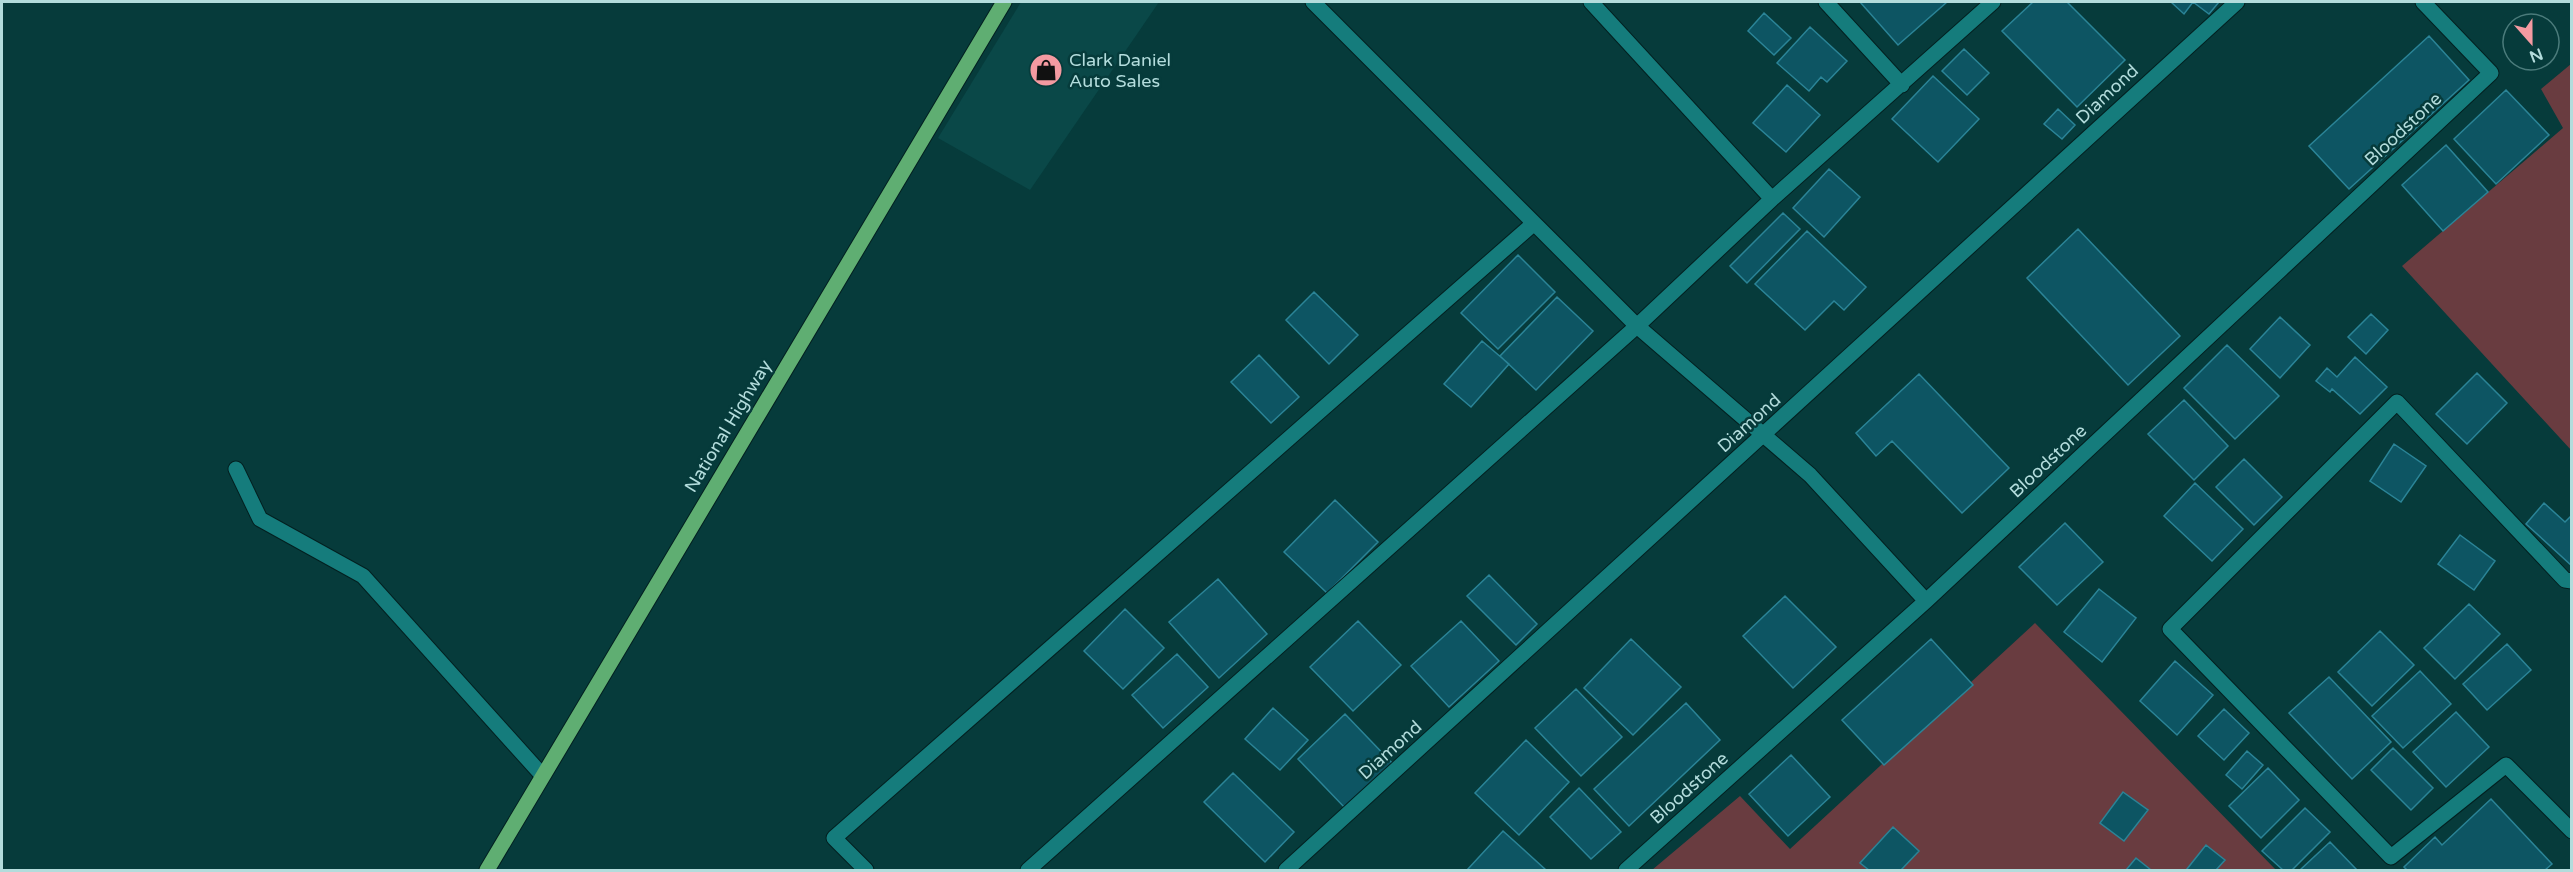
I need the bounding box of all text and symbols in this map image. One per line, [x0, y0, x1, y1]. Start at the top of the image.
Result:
north arrow [2501, 12, 2561, 72]
text: N [2526, 43, 2546, 67]
place label: Clark Daniel Auto Sales [1069, 49, 1171, 92]
shop icon: Clark Daniel Auto Sales [1028, 52, 1064, 88]
street label: Diamond [2071, 59, 2143, 129]
street label: Bloodstone [2360, 88, 2446, 170]
street label: National Highway [680, 355, 776, 496]
street label: Diamond [1713, 389, 1785, 457]
street label: Bloodstone [2005, 420, 2091, 502]
street label: Diamond [1354, 716, 1426, 784]
street label: Bloodstone [1645, 747, 1733, 829]

